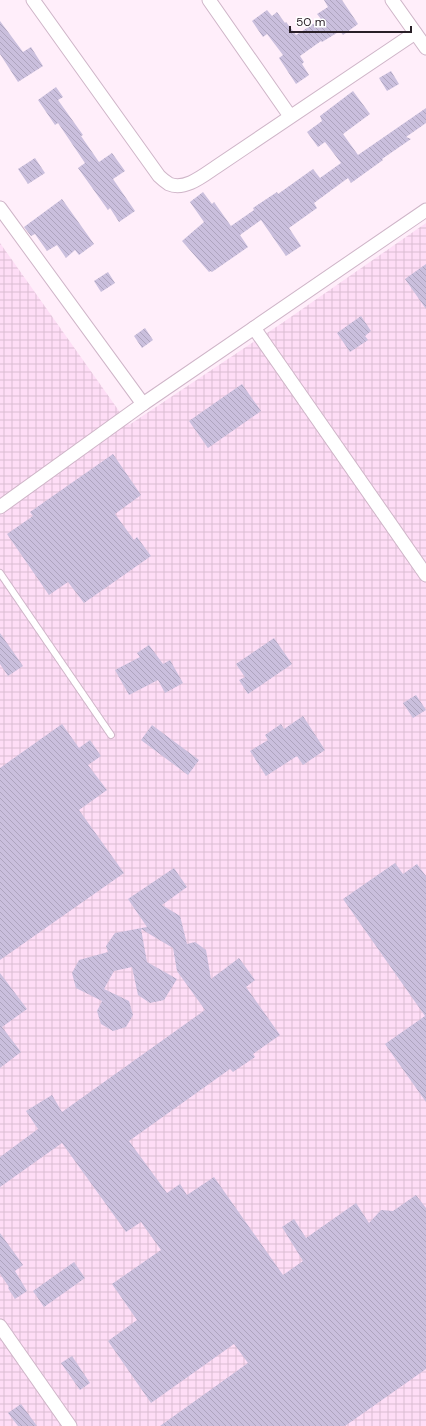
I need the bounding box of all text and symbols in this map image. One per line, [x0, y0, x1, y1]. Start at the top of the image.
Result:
scale bar [290, 8, 411, 34]
text: 50 m [296, 14, 325, 30]

